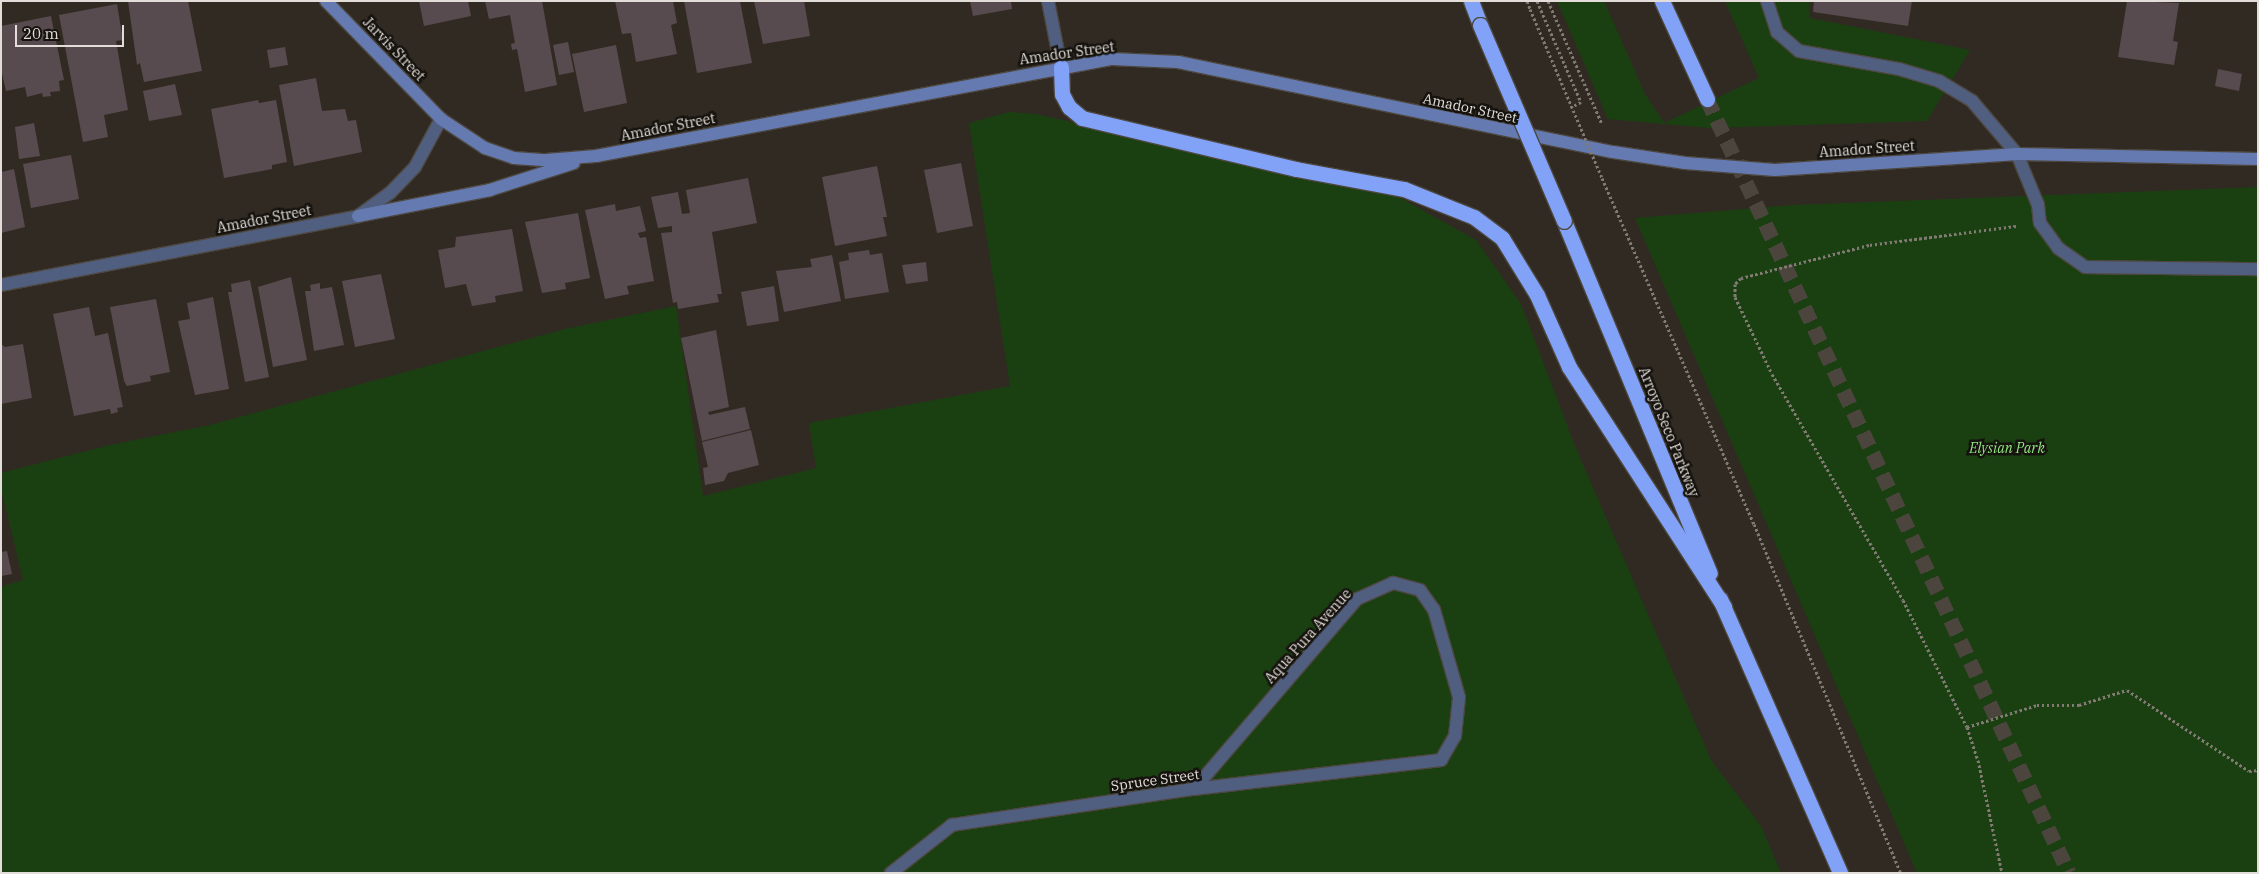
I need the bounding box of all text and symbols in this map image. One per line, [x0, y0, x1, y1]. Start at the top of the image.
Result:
street label: Jarvis Street [360, 14, 428, 84]
scale bar [18, 15, 126, 47]
text: 20 m [23, 24, 59, 43]
street label: Amador Street [1018, 38, 1116, 68]
street label: Amador Street [1421, 90, 1519, 126]
street label: Amador Street [619, 110, 717, 144]
street label: Amador Street [1819, 137, 1915, 161]
street label: Amador Street [215, 202, 313, 236]
street label: Arroyo Seco Parkway [1635, 365, 1703, 499]
park label: Elysian Park [1969, 440, 2045, 456]
street label: Aqua Pura Avenue [1261, 585, 1355, 687]
street label: Spruce Street [1110, 765, 1200, 795]

